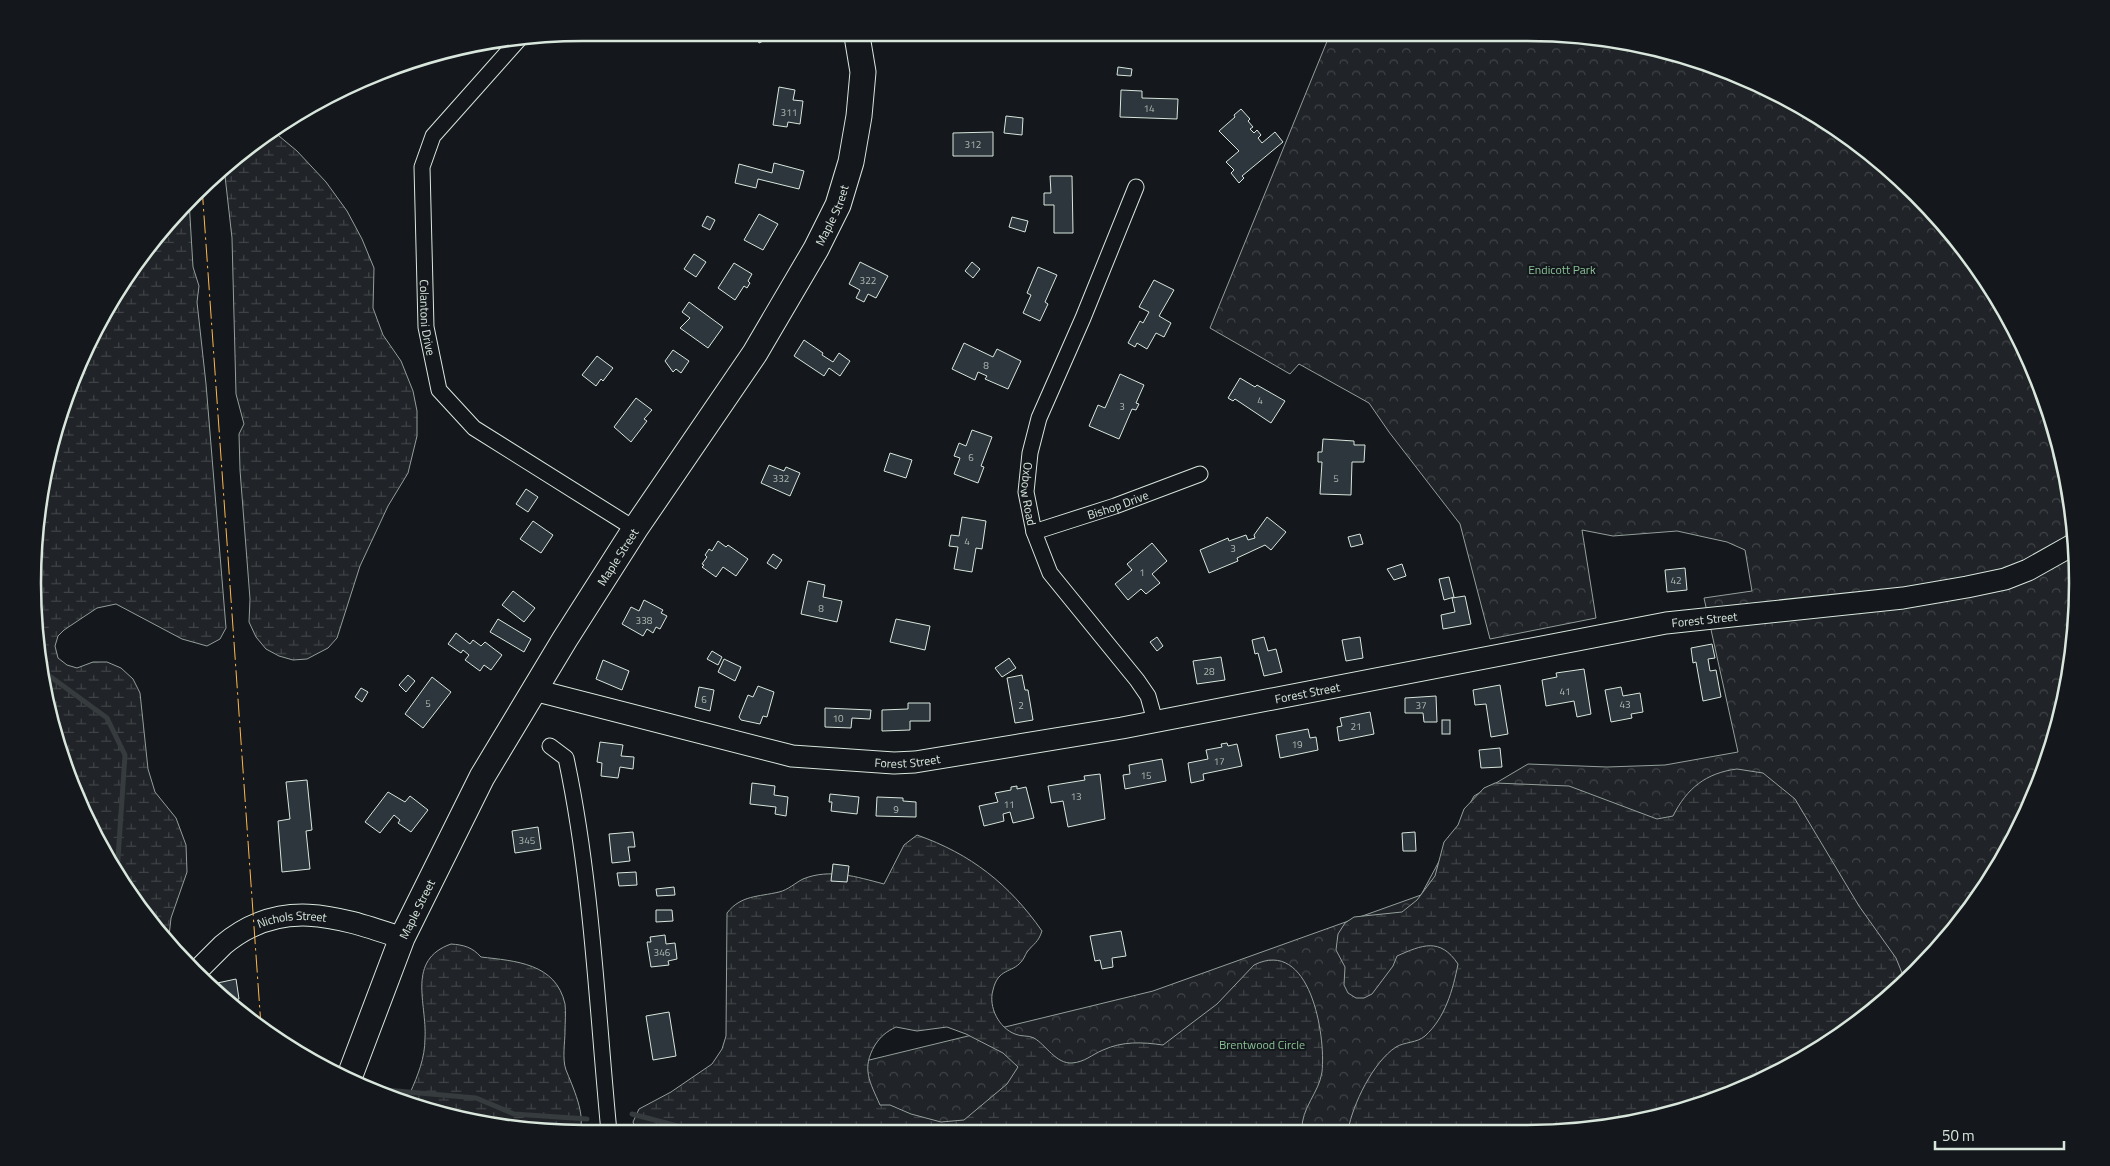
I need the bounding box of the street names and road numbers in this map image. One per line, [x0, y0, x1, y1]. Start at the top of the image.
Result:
street label: Maple Street [810, 182, 853, 249]
street label: Colantoni Drive [415, 279, 441, 357]
street label: Oxbow Road [1016, 461, 1042, 527]
street label: Bishop Drive [1085, 485, 1151, 524]
street label: Maple Street [592, 524, 643, 589]
street label: Forest Street [1671, 606, 1739, 632]
street label: Forest Street [1273, 677, 1342, 708]
street label: Forest Street [874, 748, 942, 773]
street label: Maple Street [393, 875, 440, 942]
street label: Nichols Street [254, 905, 329, 933]

